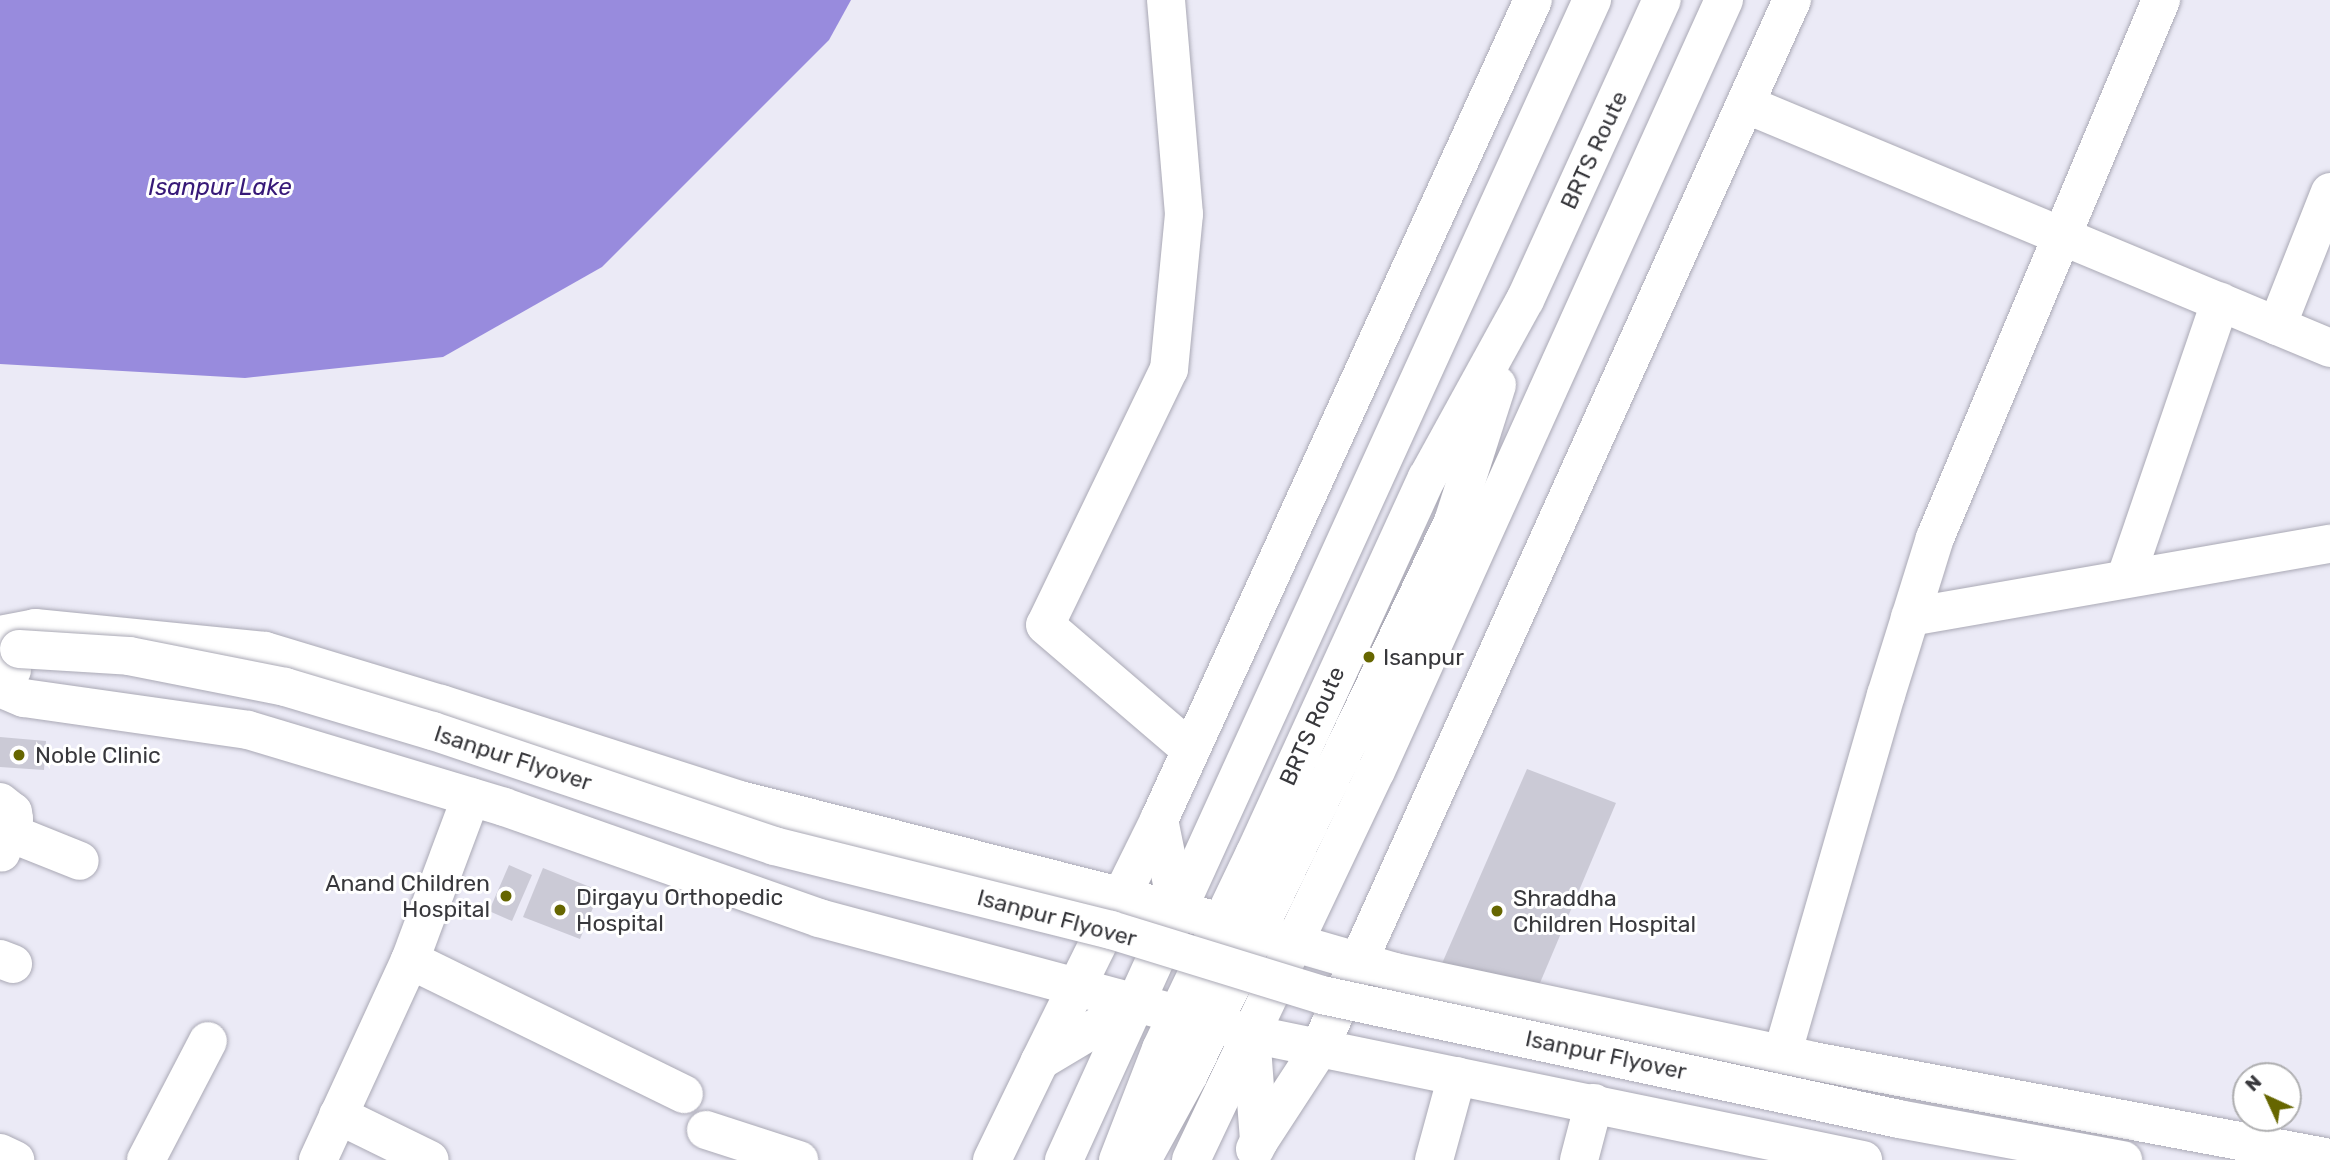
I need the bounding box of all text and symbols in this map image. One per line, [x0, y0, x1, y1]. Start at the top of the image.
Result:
street label: BRTS Route [1555, 87, 1633, 213]
water label: Isanpur Lake [148, 174, 292, 202]
place label: Isanpur [1383, 643, 1464, 671]
marker: Isanpur [1361, 649, 1377, 665]
street label: BRTS Route [1274, 662, 1350, 790]
street label: Isanpur Flyover [430, 719, 596, 797]
place label: Noble Clinic [35, 741, 161, 769]
marker: Noble Clinic [9, 745, 29, 765]
place label: Anand Children Hospital [325, 869, 490, 923]
place label: Dirgayu Orthopedic Hospital [576, 883, 783, 937]
street label: Isanpur Flyover [974, 883, 1140, 953]
place label: Shraddha Children Hospital [1513, 884, 1696, 938]
marker: Anand Children Hospital [496, 886, 516, 906]
marker: Dirgayu Orthopedic Hospital [550, 900, 570, 920]
marker: Shraddha Children Hospital [1487, 901, 1507, 921]
street label: Isanpur Flyover [1523, 1024, 1689, 1086]
north arrow [2232, 1062, 2302, 1132]
text: N [2240, 1070, 2266, 1096]

